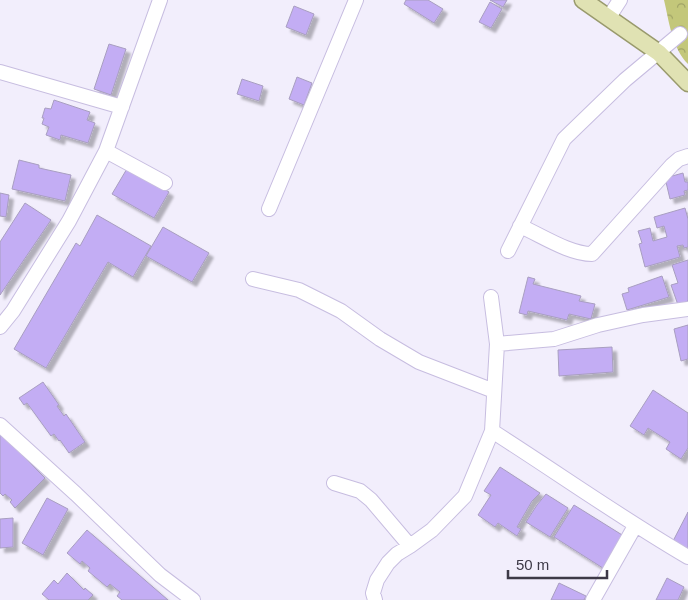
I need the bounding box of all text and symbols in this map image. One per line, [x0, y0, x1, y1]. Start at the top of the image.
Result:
scale bar [508, 548, 607, 580]
text: 50 m [516, 556, 549, 573]

